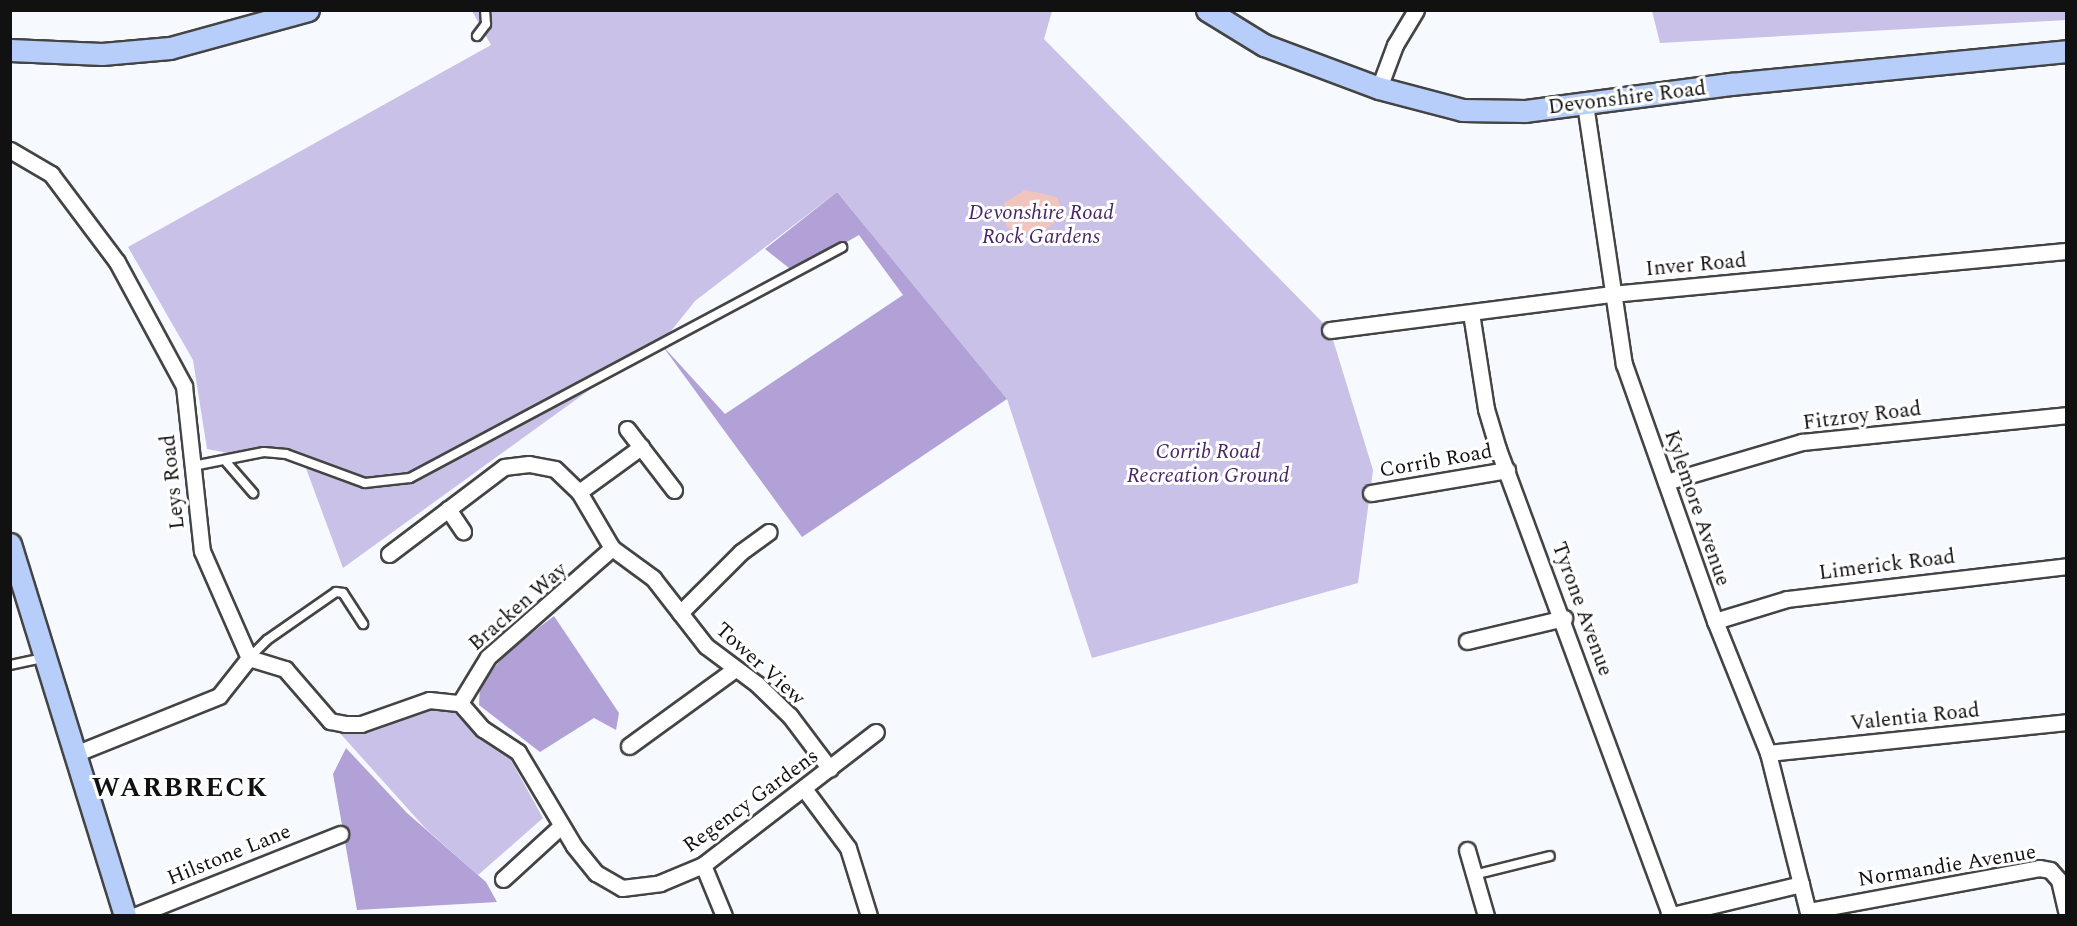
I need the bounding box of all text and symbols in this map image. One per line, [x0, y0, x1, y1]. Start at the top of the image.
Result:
street label: Devonshire Road [1547, 76, 1707, 120]
park label: Devonshire Road Rock Gardens [968, 200, 1114, 250]
street label: Inver Road [1644, 248, 1748, 282]
street label: Fitzroy Road [1801, 396, 1923, 436]
street label: Kylemore Avenue [1658, 427, 1736, 589]
street label: Leys Road [155, 433, 191, 531]
park label: Corrib Road Recreation Ground [1127, 439, 1289, 489]
street label: Corrib Road [1378, 439, 1494, 483]
street label: Tyrone Avenue [1546, 539, 1618, 679]
street label: Limerick Road [1817, 544, 1957, 586]
street label: Bracken Way [464, 557, 572, 657]
street label: Tower View [710, 617, 810, 711]
street label: Valentia Road [1849, 698, 1981, 736]
street label: Regency Gardens [678, 743, 824, 859]
district label: WARBRECK [92, 773, 268, 805]
street label: Hilstone Lane [164, 819, 294, 891]
street label: Normandie Avenue [1856, 839, 2038, 893]

